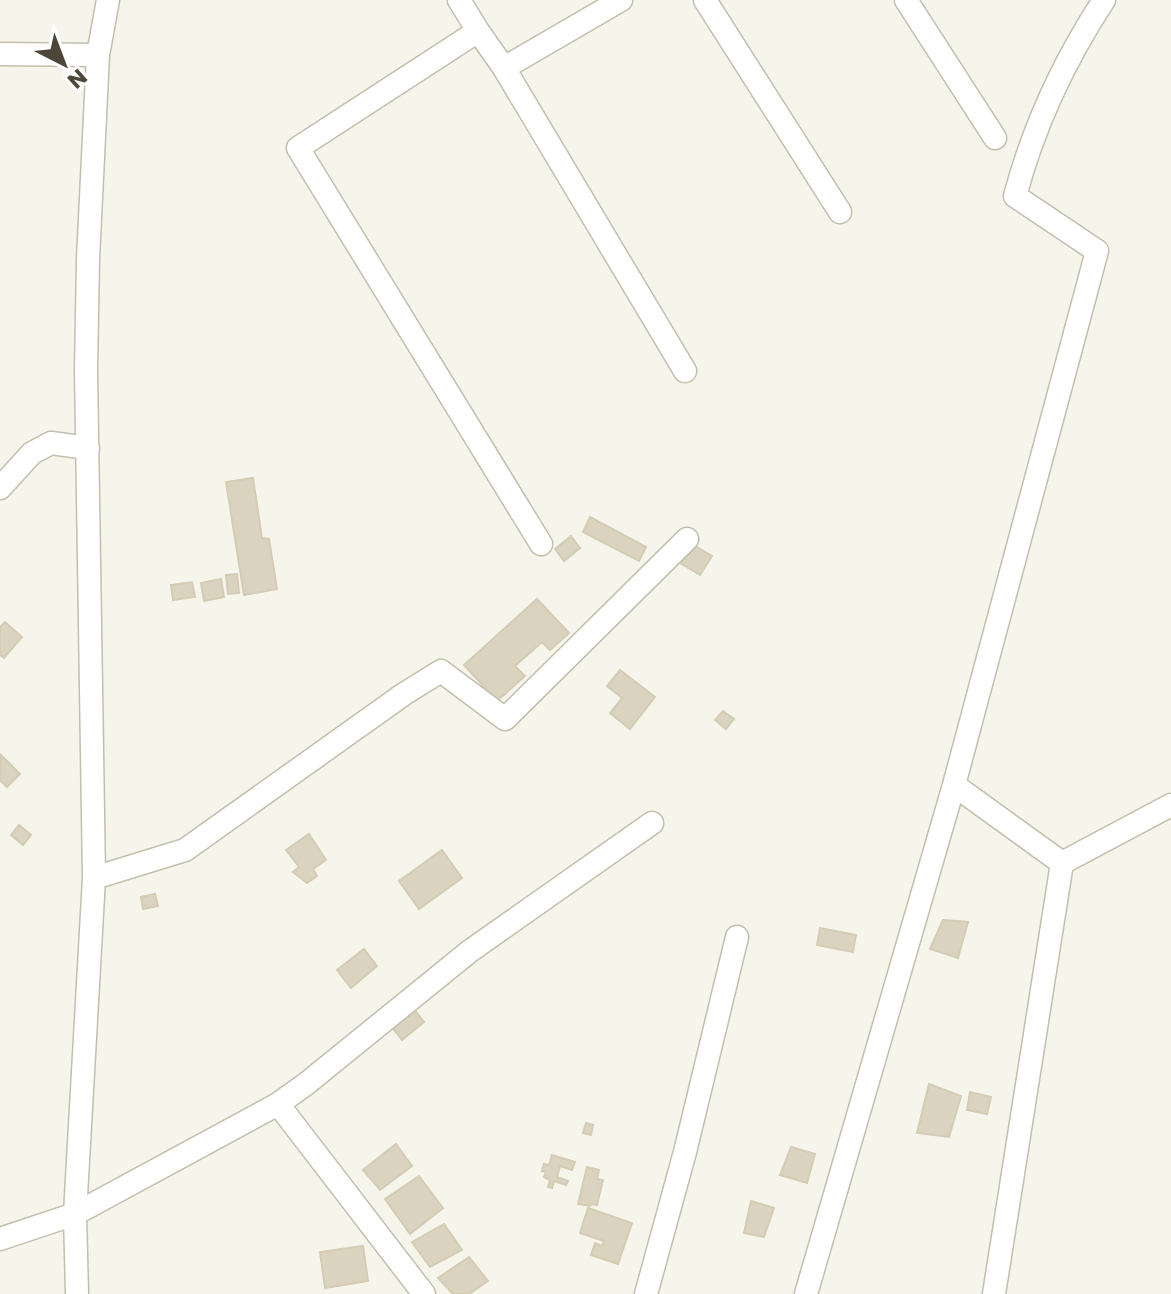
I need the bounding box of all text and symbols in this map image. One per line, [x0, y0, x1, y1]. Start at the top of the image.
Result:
north arrow [24, 24, 104, 104]
text: N [61, 61, 94, 96]

